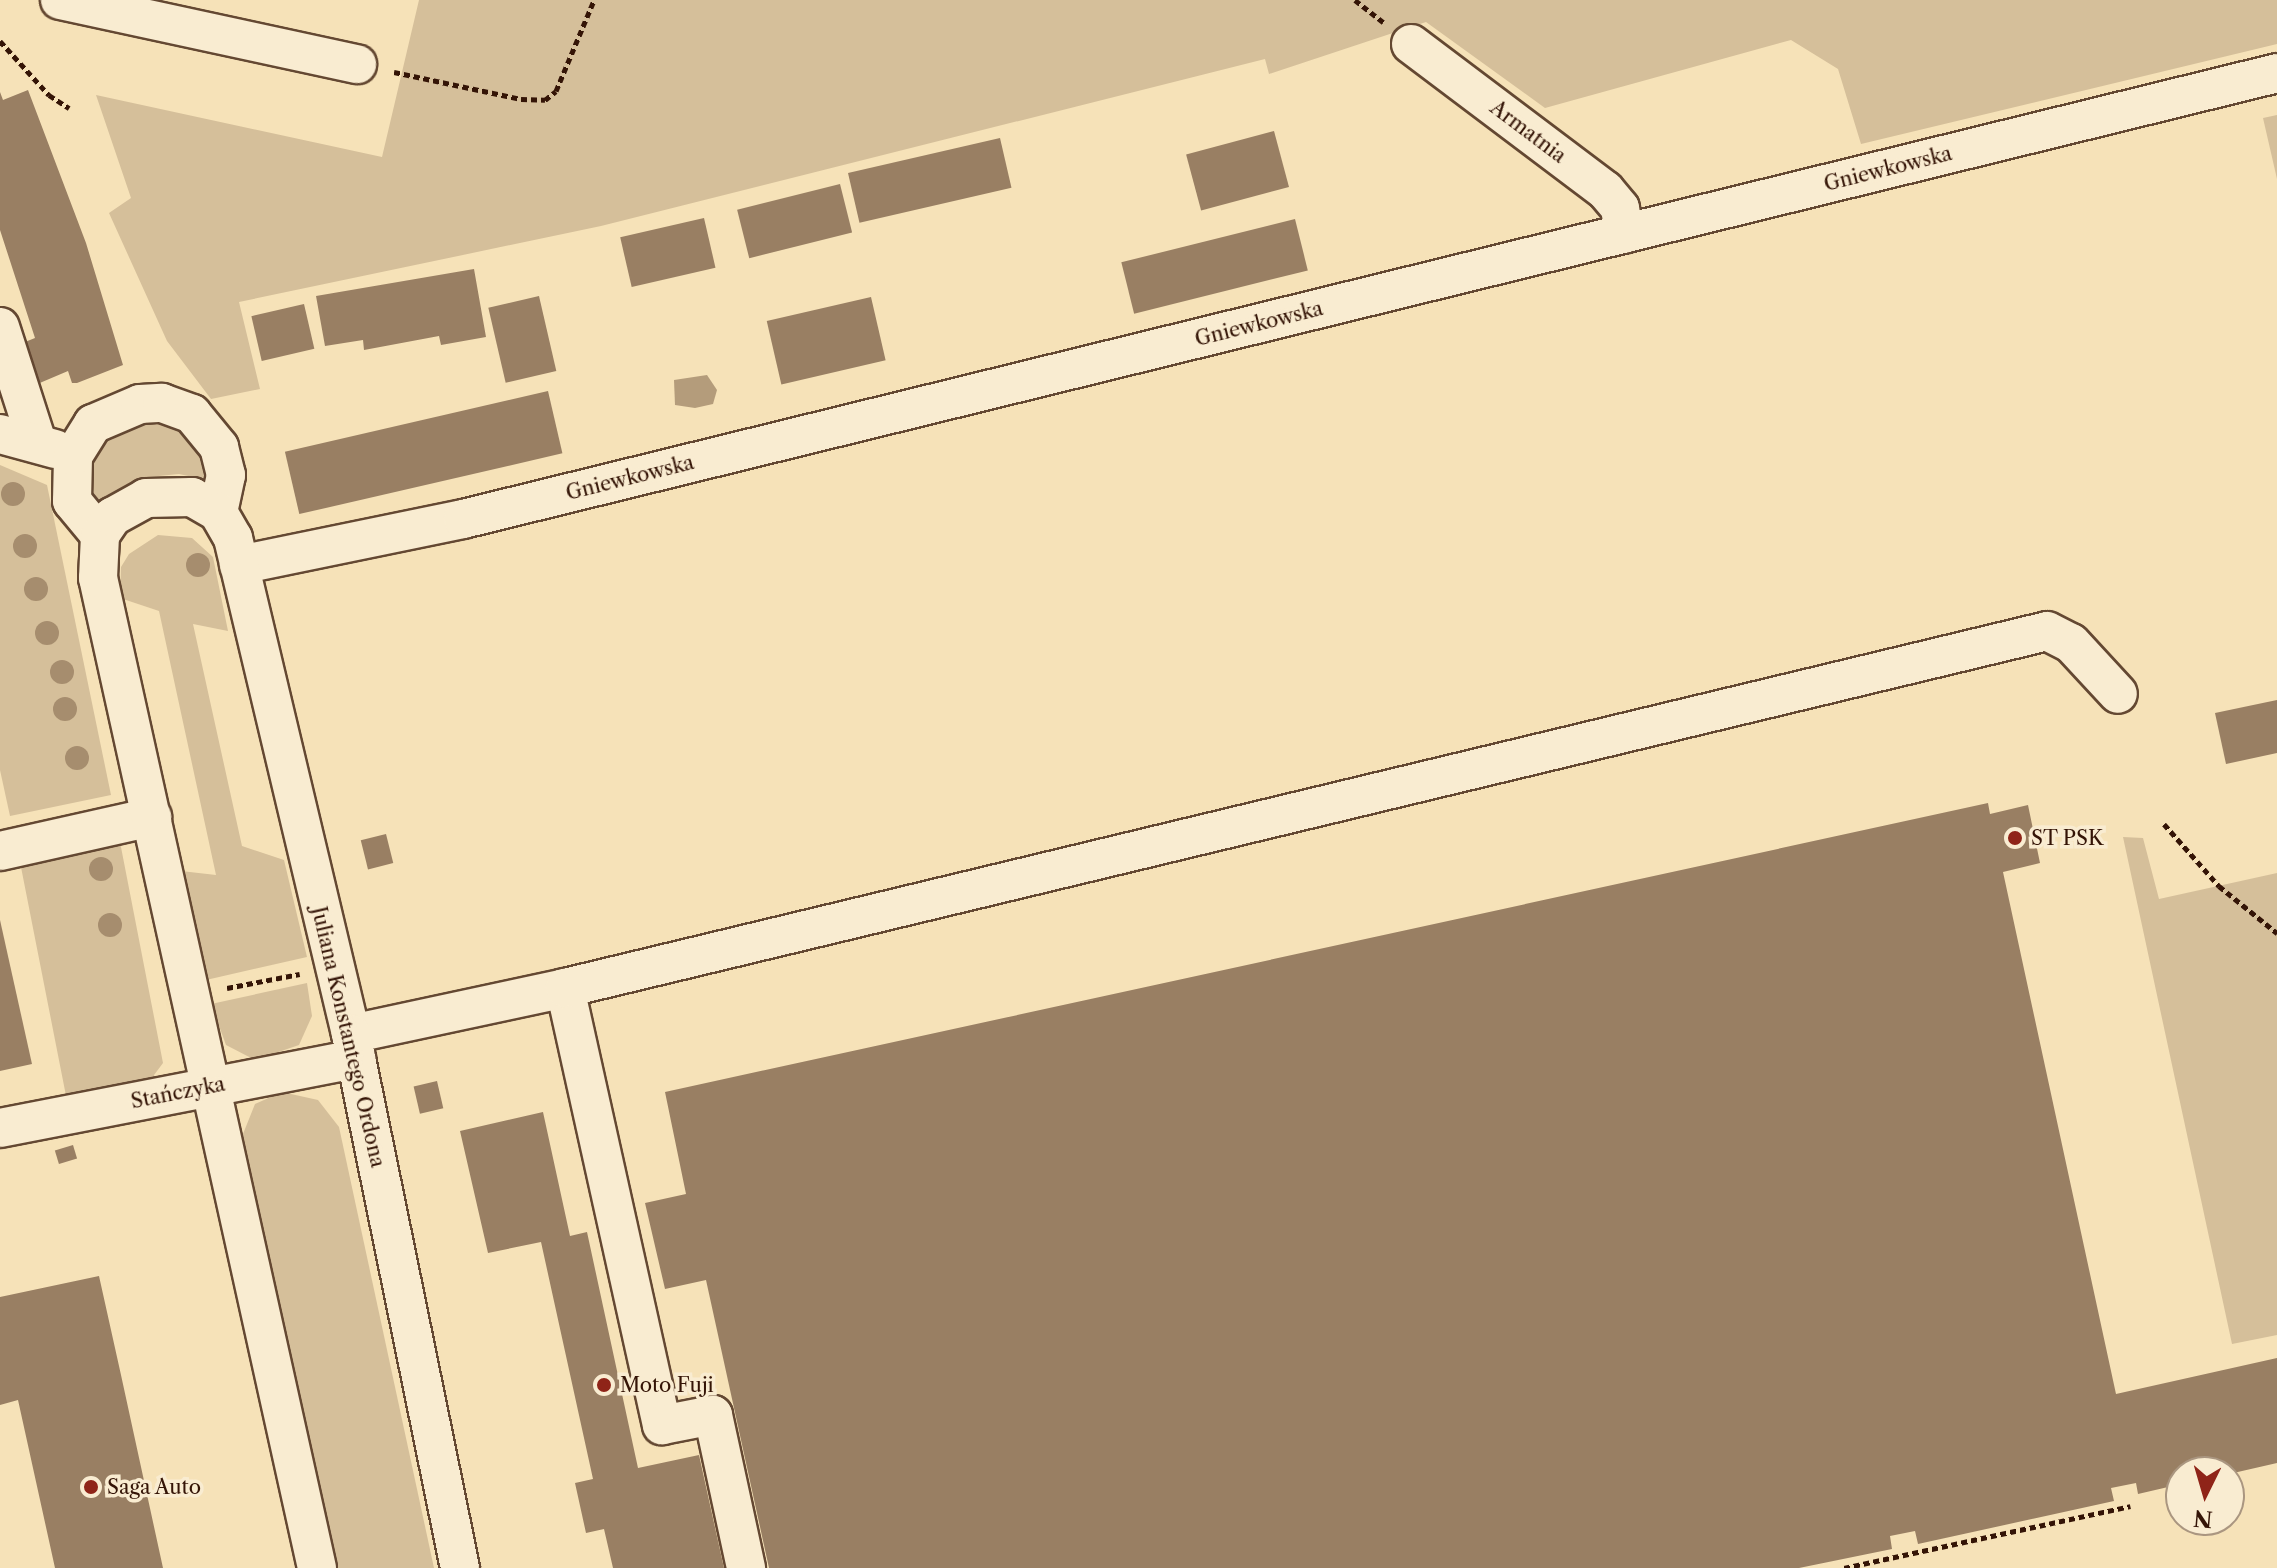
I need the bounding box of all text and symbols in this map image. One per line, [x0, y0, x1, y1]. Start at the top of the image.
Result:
street label: Armatnia [1485, 96, 1571, 168]
street label: Gniewkowska [1821, 141, 1955, 197]
street label: Gniewkowska [1192, 296, 1326, 352]
street label: Gniewkowska [563, 450, 697, 506]
place label: ST PSK [2031, 826, 2104, 850]
marker: ST PSK [2006, 829, 2024, 847]
street label: Juliana Konstantego Ordona [306, 904, 390, 1170]
street label: Stańczyka [129, 1072, 227, 1114]
place label: Moto Fuji [620, 1373, 714, 1397]
marker: Moto Fuji [595, 1376, 613, 1394]
north arrow [2165, 1456, 2245, 1536]
place label: Saga Auto [107, 1475, 202, 1499]
marker: Saga Auto [82, 1478, 100, 1496]
text: N [2192, 1504, 2214, 1533]

